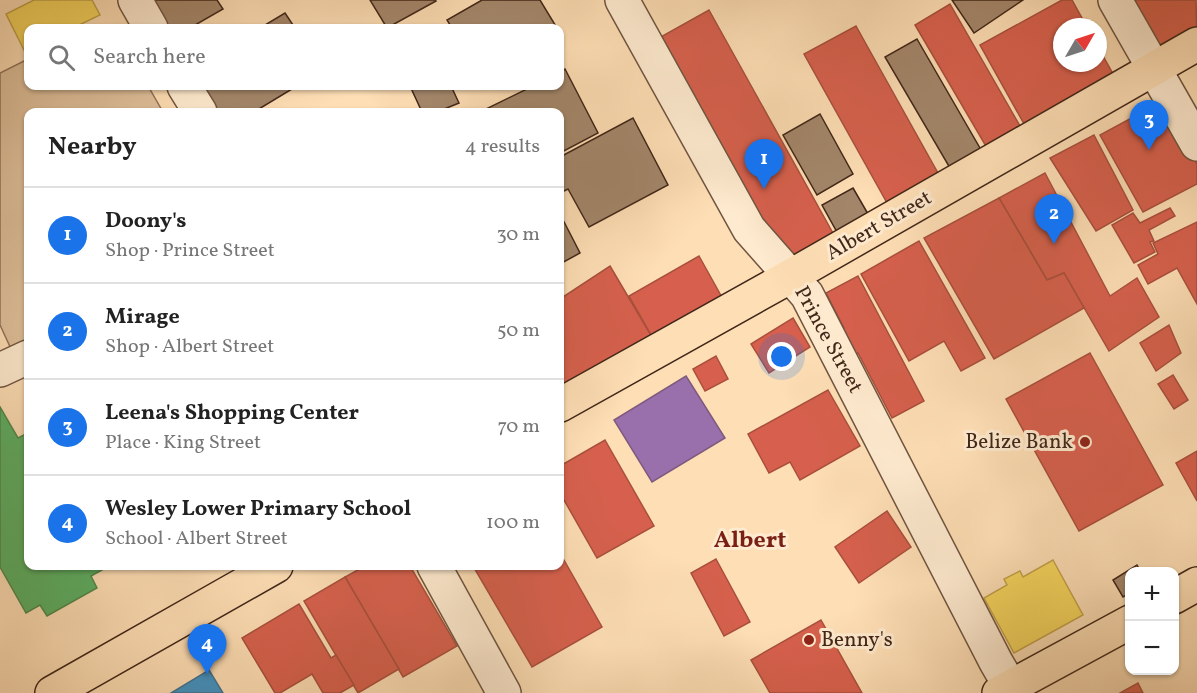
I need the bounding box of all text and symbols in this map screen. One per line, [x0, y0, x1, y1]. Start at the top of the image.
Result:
north arrow [1053, 18, 1107, 72]
search box [24, 24, 564, 90]
icon: search [45, 41, 78, 74]
text: Search here [93, 42, 206, 73]
pin: 3 [1130, 100, 1168, 150]
text: Nearby [48, 129, 137, 165]
text: 4 results [465, 133, 540, 161]
pin: 1 [744, 140, 783, 189]
street label: Albert Street [821, 184, 937, 268]
pin: 2 [1034, 194, 1074, 244]
text: Doony's [105, 206, 187, 237]
text: 1 [63, 221, 72, 249]
text: 30 m [496, 221, 540, 249]
text: Shop · Prince Street [105, 237, 275, 265]
street label: Prince Street [787, 281, 869, 399]
text: Mirage [105, 302, 180, 333]
text: 2 [62, 317, 73, 345]
text: 50 m [497, 317, 540, 345]
text: Shop · Albert Street [105, 333, 274, 361]
your location [767, 342, 796, 371]
text: Leena's Shopping Center [105, 398, 359, 429]
text: 3 [62, 413, 73, 441]
text: 70 m [497, 413, 540, 441]
place label: Belize Bank [965, 428, 1074, 457]
text: Place · King Street [105, 429, 261, 457]
marker: Belize Bank [1078, 435, 1092, 449]
text: Wesley Lower Primary School [105, 494, 411, 525]
text: 4 [61, 509, 74, 537]
text: 100 m [486, 509, 540, 537]
district label: Albert [714, 524, 786, 558]
text: School · Albert Street [105, 525, 288, 553]
map controls [1125, 567, 1179, 675]
button: + [1125, 567, 1179, 621]
button: − [1125, 621, 1179, 675]
pin: 4 [188, 624, 226, 674]
place label: Benny's [821, 626, 893, 655]
marker: Benny's [802, 633, 816, 647]

